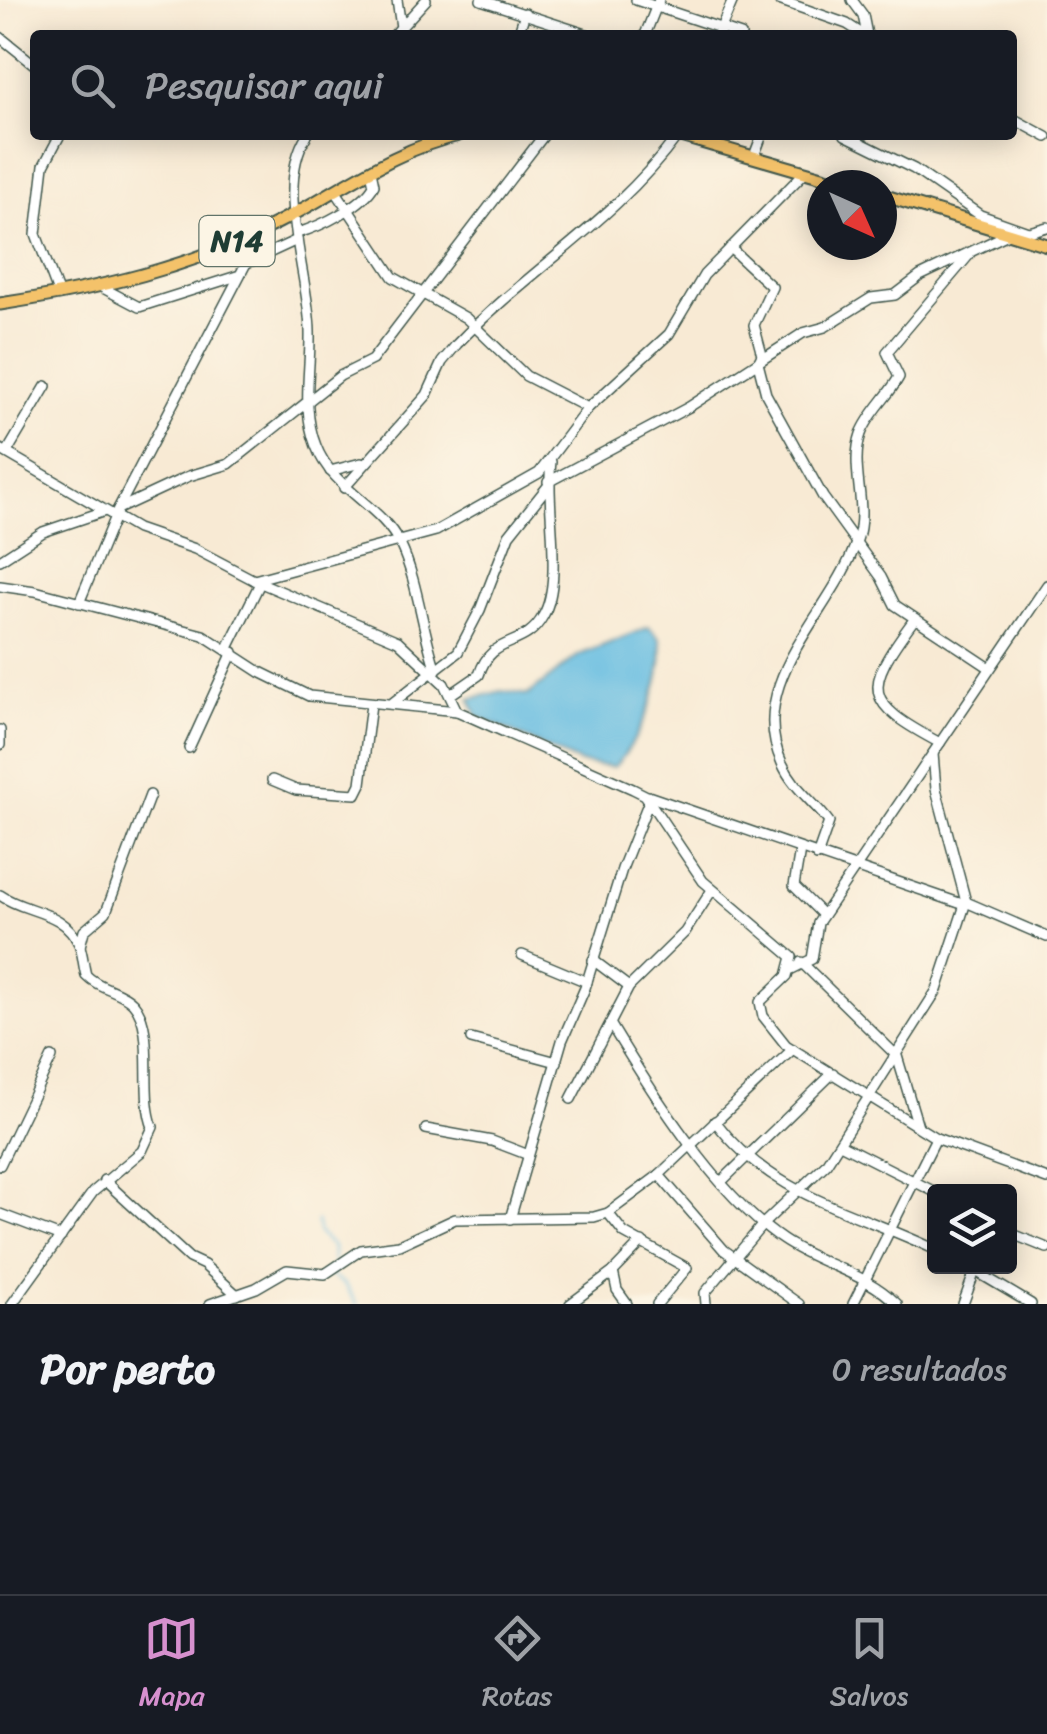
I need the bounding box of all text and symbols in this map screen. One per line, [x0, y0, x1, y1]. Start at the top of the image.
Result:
search box [30, 30, 1017, 140]
text: Pesquisar aqui [145, 52, 383, 119]
icon: search [65, 58, 120, 113]
north arrow [807, 170, 897, 260]
road number: N14 [200, 216, 274, 266]
map controls [927, 1184, 1017, 1274]
button: layers [927, 1184, 1017, 1274]
text: Por perto [40, 1332, 215, 1406]
text: 0 resultados [832, 1341, 1007, 1398]
tab: Mapa [139, 1611, 204, 1720]
tab: Rotas [482, 1611, 552, 1720]
tab: Salvos [830, 1611, 908, 1720]

